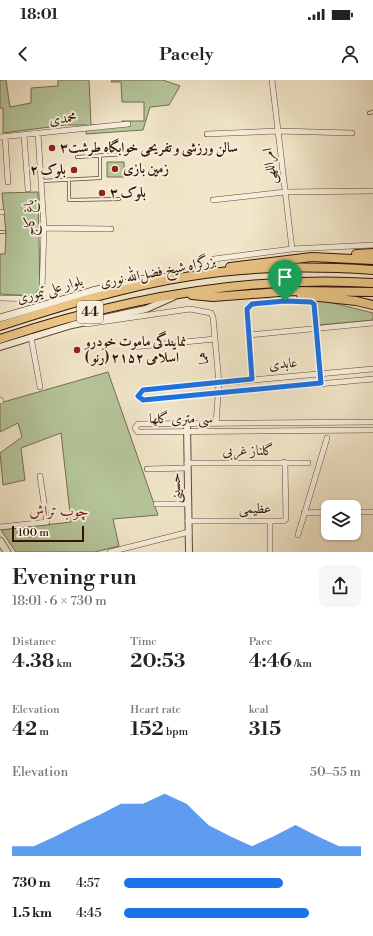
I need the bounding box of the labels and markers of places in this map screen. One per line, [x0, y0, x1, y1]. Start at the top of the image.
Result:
place label: سالن ورزشی و تفریحی خوابگاه طرشت۳ [60, 138, 238, 157]
marker: سالن ورزشی و تفریحی خوابگاه طرشت۳ [47, 143, 57, 153]
place label: زمین بازی [123, 160, 169, 178]
place label: بلوک ۲ [30, 161, 66, 179]
marker: زمین بازی [110, 164, 120, 174]
marker: بلوک ۲ [69, 165, 79, 175]
place label: بلوک ۳ [110, 184, 146, 202]
marker: بلوک ۳ [97, 188, 107, 198]
pin [268, 260, 302, 301]
place label: نمایندگی ماموت خودرو ( رنو) اسلامی ۲۱۵۲ [83, 330, 186, 367]
marker: نمایندگی ماموت خودرو ( رنو) اسلامی ۲۱۵۲ [72, 345, 82, 355]

